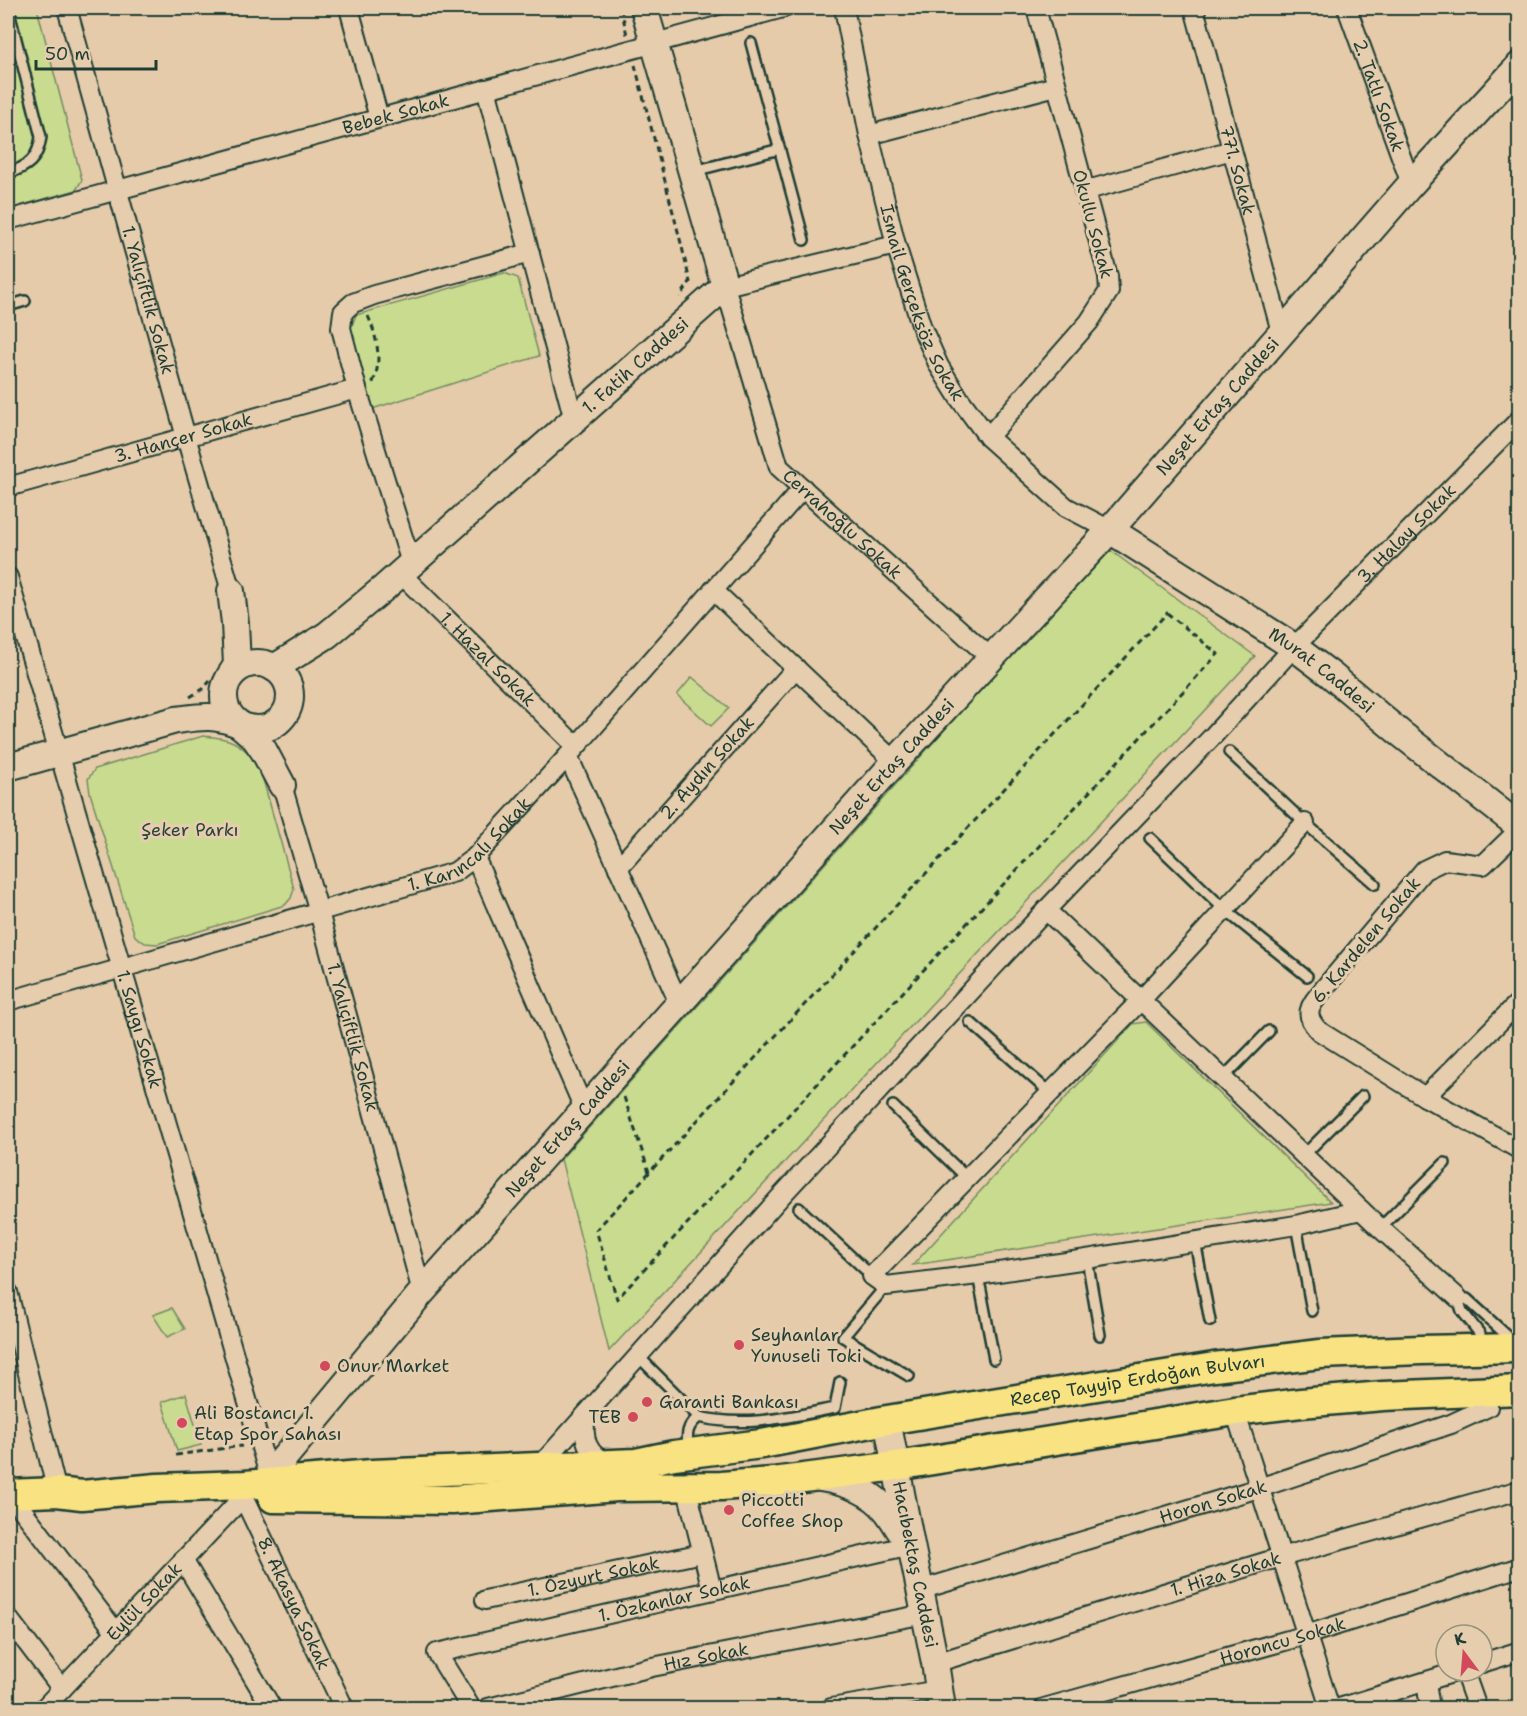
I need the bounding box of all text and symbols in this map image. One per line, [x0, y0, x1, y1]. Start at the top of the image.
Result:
scale bar [36, 33, 156, 71]
street label: 2. Tatlı Sokak [1347, 36, 1410, 155]
text: 50 m [45, 42, 90, 66]
street label: Bebek Sokak [340, 88, 452, 140]
street label: 771. Sokak [1214, 123, 1261, 218]
street label: Okullu Sokak [1067, 167, 1119, 281]
street label: İsmail Gerçeksöz Sokak [875, 202, 970, 406]
street label: 1. Yalıçiftlik Sokak [116, 223, 180, 377]
street label: 1. Fatih Caddesi [577, 312, 694, 419]
street label: Neşet Ertaş Caddesi [1151, 332, 1285, 481]
street label: 3. Hançer Sokak [111, 407, 255, 469]
street label: Cerrahoğlu Sokak [777, 464, 907, 584]
street label: 3. Halay Sokak [1352, 478, 1461, 589]
street label: 1. Hazal Sokak [434, 606, 541, 712]
street label: Murat Caddesi [1264, 622, 1380, 719]
street label: Neşet Ertaş Caddesi [824, 693, 960, 840]
street label: 2. Aydın Sokak [655, 711, 760, 825]
street label: 1. Karıncalı Sokak [405, 792, 536, 897]
park label: Şeker Parkı [141, 818, 239, 842]
street label: 6. Kardelen Sokak [1306, 872, 1426, 1008]
street label: 1. Yalıçiftlik Sokak [321, 960, 385, 1114]
street label: 1. Saygı Sokak [111, 967, 168, 1091]
street label: Neşet Ertaş Caddesi [500, 1055, 635, 1203]
place label: Seyhanlar Yunuseli Toki [751, 1323, 862, 1368]
marker: Seyhanlar Yunuseli Toki [732, 1338, 746, 1352]
street label: Recep Tayyip Erdoğan Bulvarı [1008, 1349, 1267, 1412]
place label: Onur Market [337, 1354, 449, 1378]
marker: Onur Market [318, 1359, 332, 1373]
place label: Garanti Bankası [659, 1390, 799, 1414]
marker: Garanti Bankası [640, 1395, 654, 1409]
place label: Ali Bostancı 1. Etap Spor Sahası [194, 1401, 342, 1446]
place label: TEB [589, 1405, 621, 1429]
marker: TEB [626, 1410, 640, 1424]
marker: Ali Bostancı 1. Etap Spor Sahası [175, 1416, 189, 1430]
street label: Horon Sokak [1156, 1474, 1270, 1529]
street label: Hacıbektaş Caddesi [887, 1479, 944, 1650]
place label: Piccotti Coffee Shop [741, 1488, 843, 1533]
marker: Piccotti Coffee Shop [722, 1503, 736, 1517]
street label: 8. Akasya Sokak [252, 1533, 336, 1674]
street label: 1. Hiza Sokak [1168, 1546, 1284, 1602]
street label: 1. Özyurt Sokak [525, 1551, 662, 1602]
street label: Eylül Sokak [101, 1557, 187, 1646]
street label: 1. Özkanlar Sokak [596, 1570, 752, 1628]
street label: Horoncu Sokak [1217, 1611, 1349, 1670]
north arrow [1434, 1623, 1494, 1683]
text: K [1452, 1627, 1468, 1651]
street label: Hız Sokak [661, 1637, 751, 1677]

